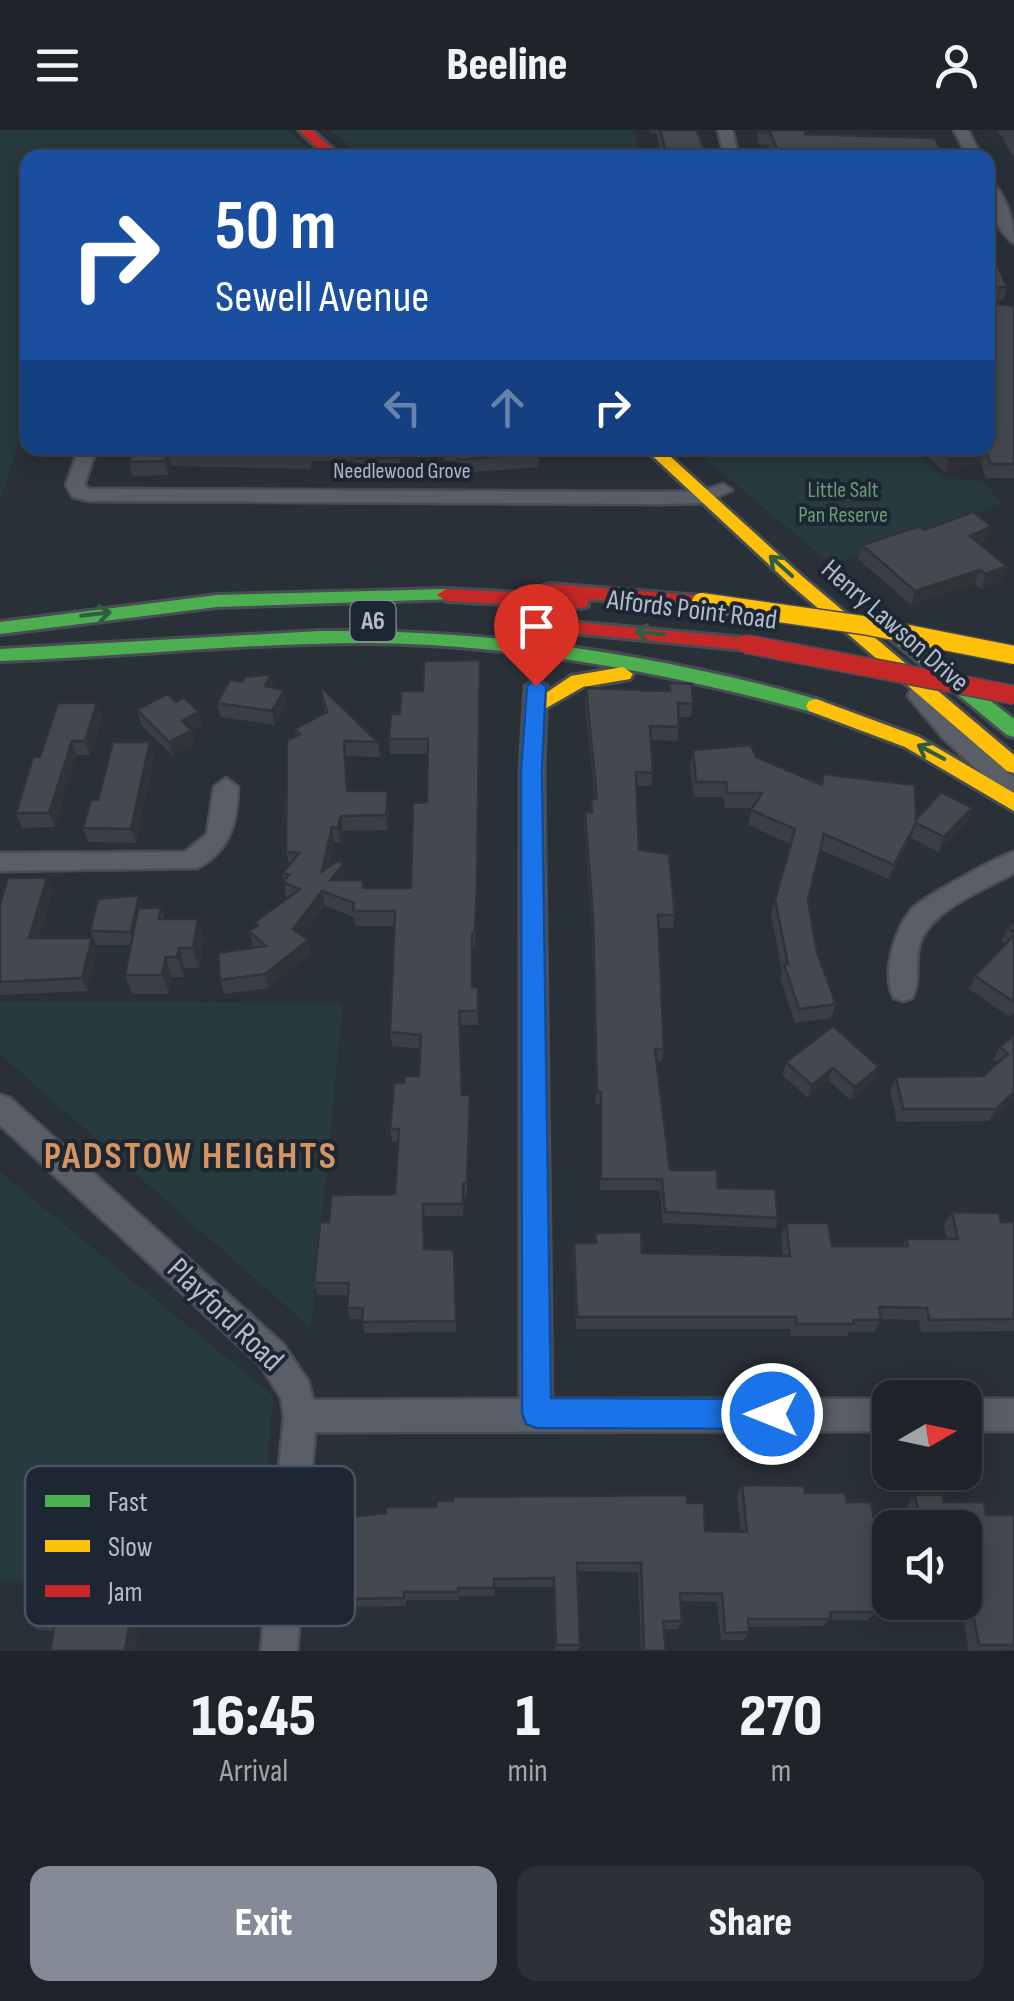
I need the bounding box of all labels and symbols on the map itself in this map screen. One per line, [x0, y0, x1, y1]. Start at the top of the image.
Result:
street label: Needlewood Grove [333, 458, 471, 485]
park label: Little Salt Pan Reserve [798, 477, 888, 529]
street label: Henry Lawson Drive [814, 553, 976, 699]
one-way arrow [768, 555, 794, 579]
street label: Alfords Point Road [604, 583, 779, 637]
pin [494, 584, 579, 687]
road number: A6 [350, 601, 396, 641]
one-way arrow [80, 605, 112, 623]
one-way arrow [634, 623, 666, 642]
one-way arrow [917, 742, 946, 761]
district label: PADSTOW HEIGHTS [44, 1134, 338, 1179]
street label: Playford Road [159, 1250, 291, 1380]
position arrow [720, 1362, 824, 1466]
north arrow [872, 1380, 982, 1490]
legend [25, 1466, 355, 1626]
text: Fast [108, 1486, 147, 1519]
text: Slow [108, 1531, 153, 1564]
text: Jam [107, 1576, 143, 1609]

